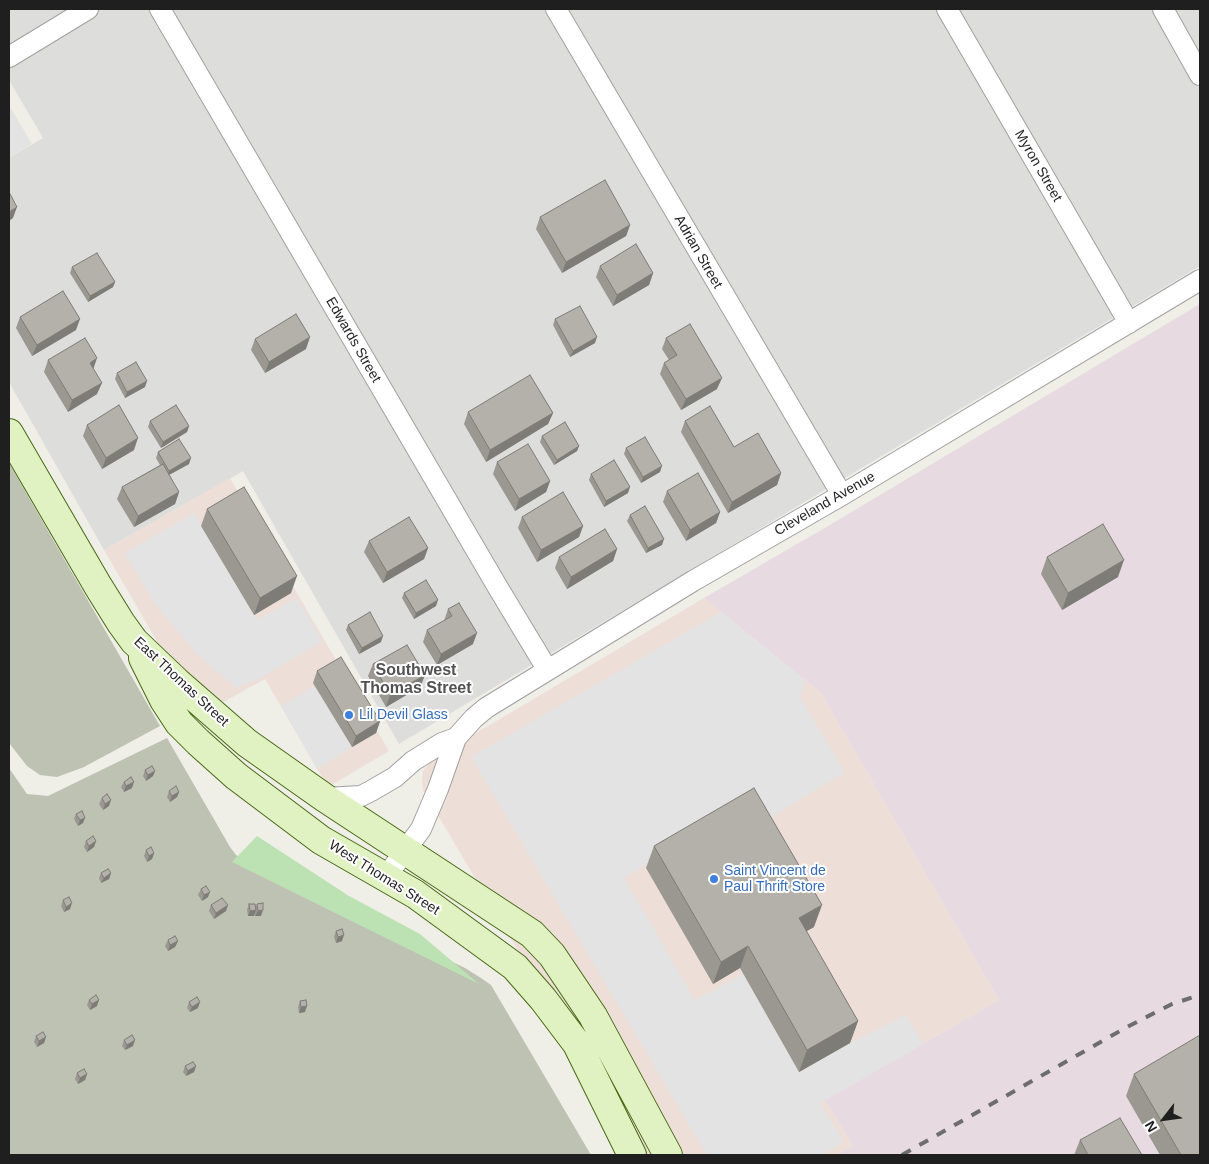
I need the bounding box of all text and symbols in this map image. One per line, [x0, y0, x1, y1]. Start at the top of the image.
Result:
street label: Myron Street [1011, 127, 1065, 205]
street label: Adrian Street [670, 212, 726, 292]
street label: Edwards Street [322, 294, 384, 386]
street label: Cleveland Avenue [772, 468, 878, 540]
street label: East Thomas Street [130, 634, 232, 730]
district label: Southwest Thomas Street [360, 661, 472, 699]
place label: Lil Devil Glass [359, 707, 448, 723]
marker: Lil Devil Glass [343, 709, 355, 721]
street label: West Thomas Street [326, 837, 442, 919]
place label: Saint Vincent de Paul Thrift Store [724, 863, 826, 896]
marker: Saint Vincent de Paul Thrift Store [708, 873, 720, 885]
north arrow [1139, 1094, 1189, 1144]
text: N [1142, 1118, 1160, 1135]

